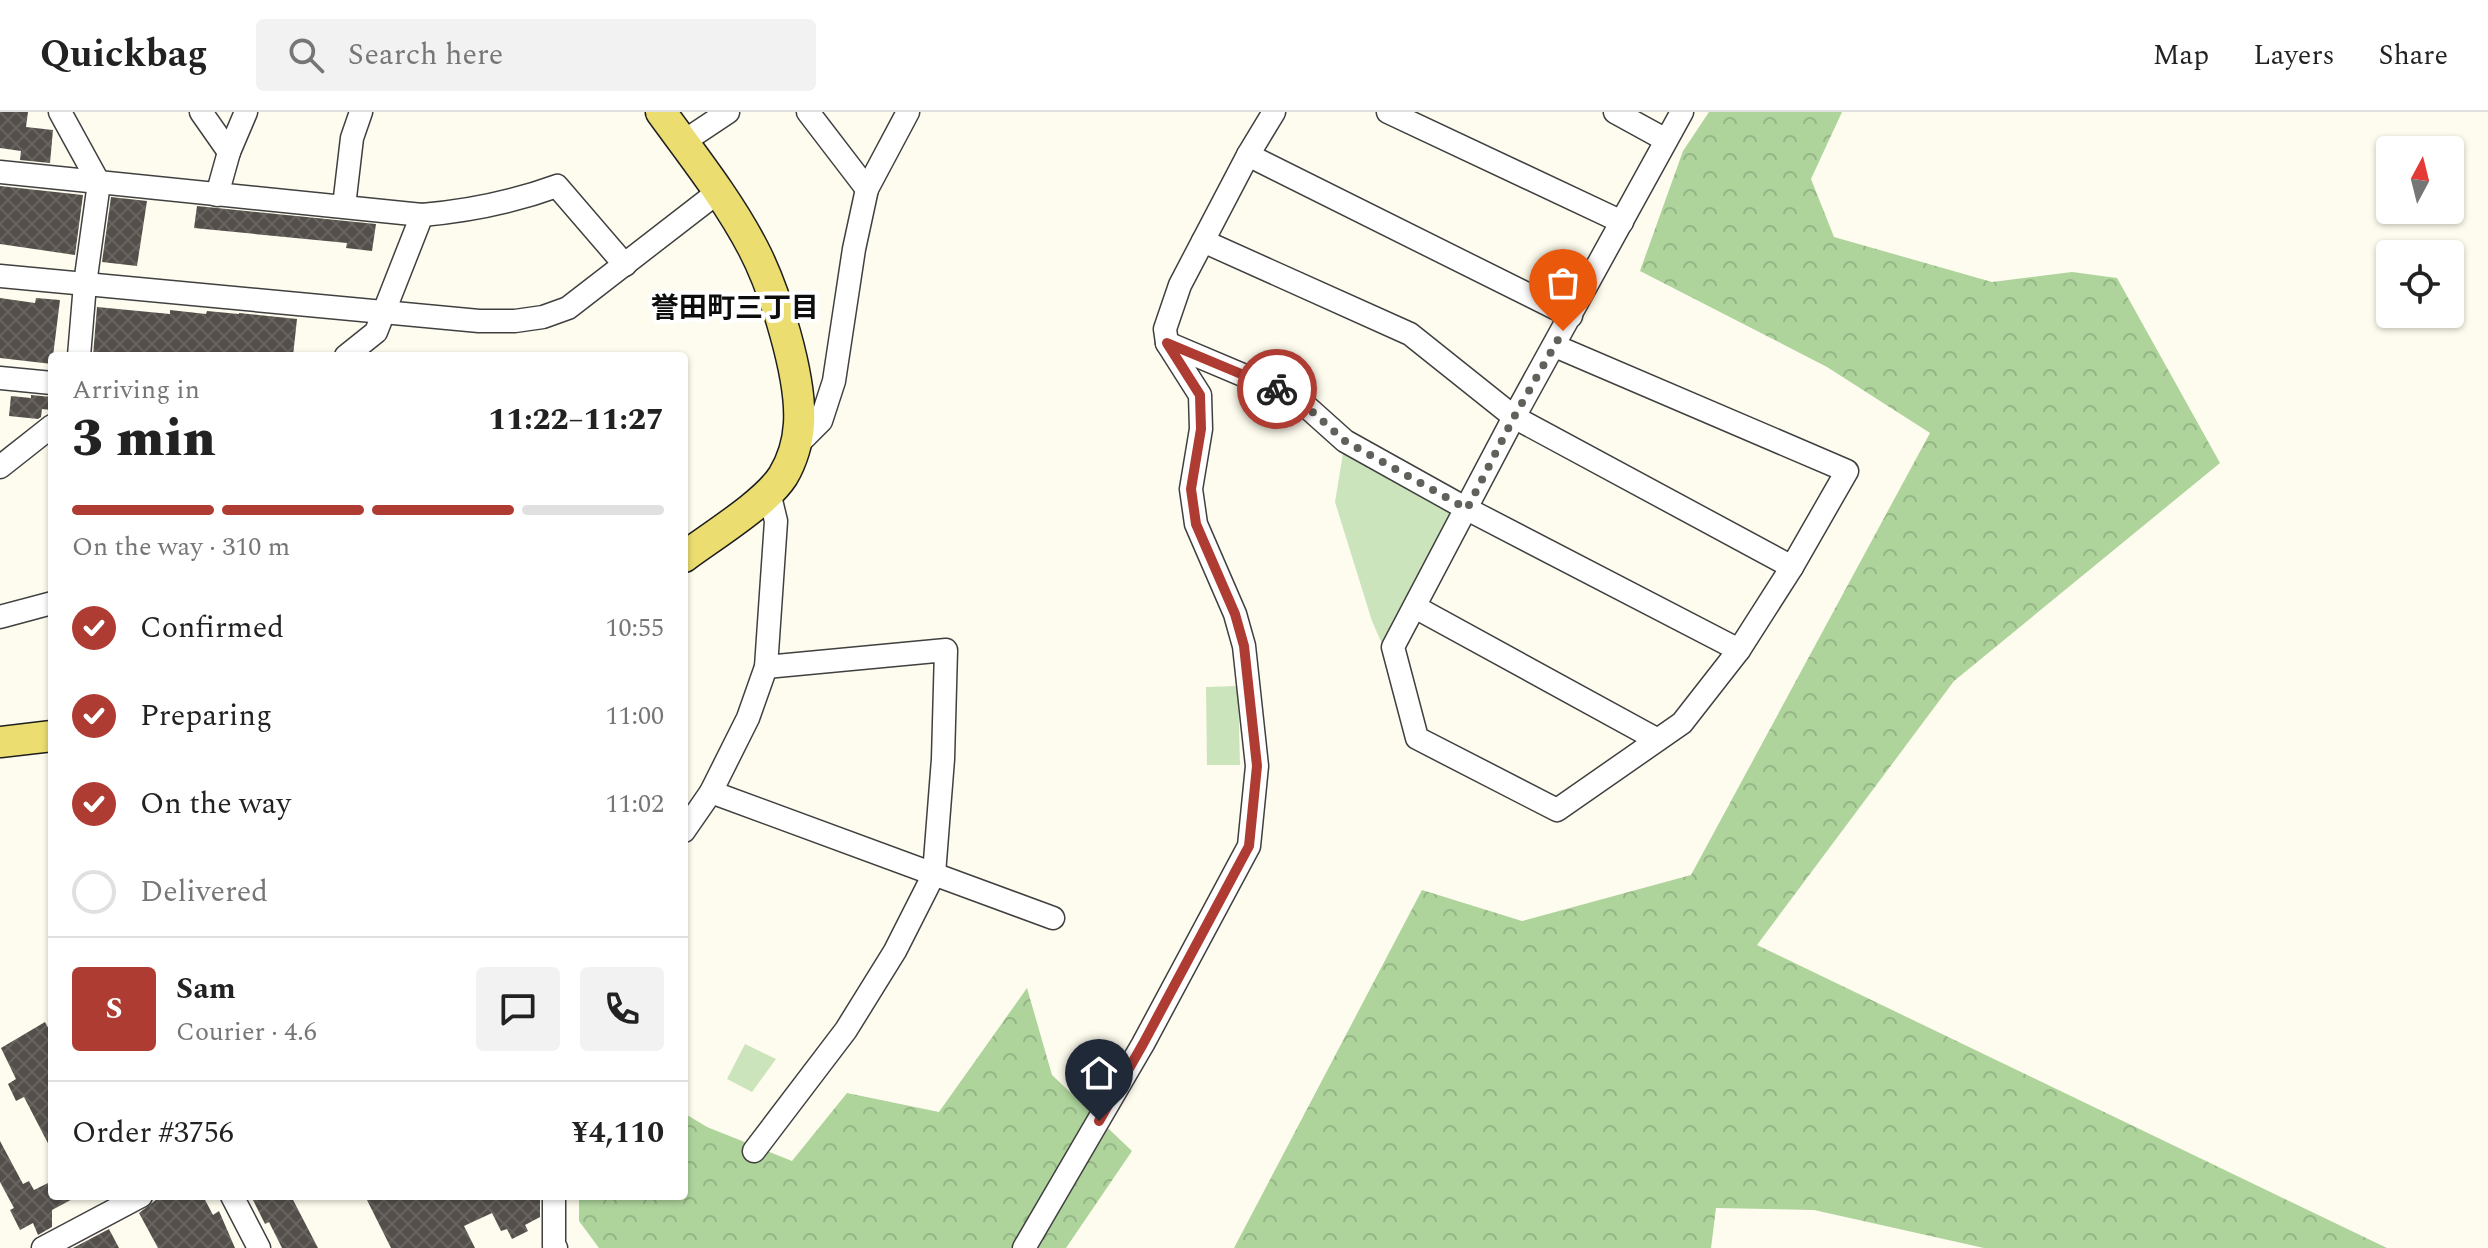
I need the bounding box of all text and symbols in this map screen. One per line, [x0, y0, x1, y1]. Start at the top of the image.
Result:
search box [256, 19, 816, 91]
text: Quickbag [40, 26, 208, 84]
text: Search here [348, 32, 503, 78]
icon: search [284, 33, 328, 77]
text: Map [2153, 34, 2209, 77]
text: Layers [2253, 34, 2335, 77]
text: Share [2379, 34, 2448, 77]
north arrow [2376, 136, 2464, 224]
map controls [2376, 136, 2464, 328]
button: locate [2376, 240, 2464, 328]
pin [1529, 249, 1597, 331]
icon: bag [1541, 261, 1585, 305]
district label: 誉田町三丁目 [651, 287, 819, 330]
courier [1237, 349, 1317, 429]
icon: bike [1255, 367, 1299, 411]
text: Arriving in [72, 370, 200, 410]
text: 11:22–11:27 [488, 397, 664, 443]
text: 3 min [72, 400, 216, 479]
text: On the way · 310 m [72, 527, 290, 567]
text: Confirmed [140, 605, 284, 651]
icon: check [72, 606, 116, 650]
text: 10:55 [605, 608, 664, 648]
text: Preparing [140, 693, 272, 739]
icon: check [72, 694, 116, 738]
text: 11:00 [605, 696, 664, 736]
text: On the way [140, 781, 291, 827]
icon: check [72, 782, 116, 826]
text: 11:02 [605, 784, 664, 824]
text: Delivered [140, 869, 268, 915]
text: Sam [176, 966, 236, 1012]
button: chat [476, 967, 560, 1051]
button: phone [580, 967, 664, 1051]
text: S [105, 986, 123, 1032]
text: Courier · 4.6 [176, 1012, 317, 1052]
pin [1065, 1039, 1133, 1121]
icon: home [1077, 1051, 1121, 1095]
text: Order #3756 [72, 1110, 234, 1156]
text: ¥4,110 [572, 1110, 664, 1156]

